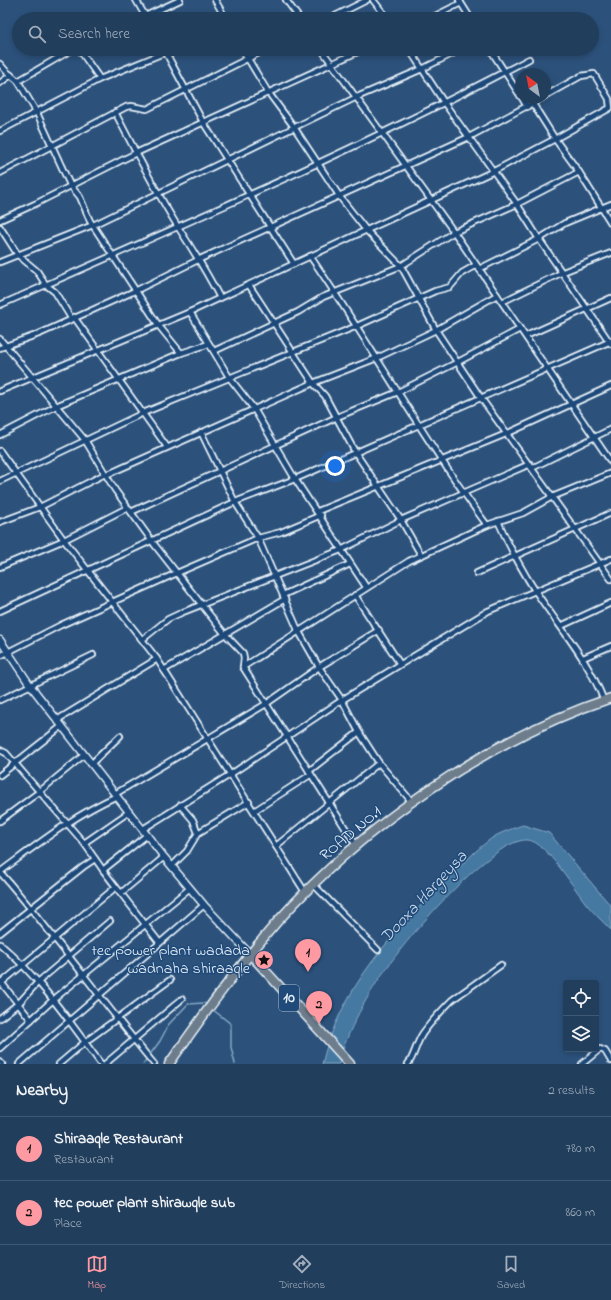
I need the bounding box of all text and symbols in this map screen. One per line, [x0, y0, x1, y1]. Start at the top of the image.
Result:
search box [12, 12, 599, 56]
icon: search [26, 23, 48, 45]
text: Search here [58, 23, 130, 45]
north arrow [515, 68, 551, 104]
your location [325, 456, 345, 476]
street label: ROAD NO.1 [315, 801, 387, 867]
water label: Dooxa Hargeysa [375, 845, 475, 949]
place label: tec power plant wadada wadnaha shiraaqle [91, 939, 251, 981]
pin: 1 [295, 939, 321, 972]
place icon: tec power plant wadada wadnaha shiraaqle [253, 949, 275, 971]
map controls [563, 980, 599, 1052]
button: locate [563, 980, 599, 1016]
road number: 10 [279, 985, 299, 1011]
pin: 2 [306, 991, 332, 1024]
button: layers [563, 1016, 599, 1052]
text: Nearby [16, 1078, 68, 1103]
text: 2 results [548, 1081, 595, 1100]
text: Shiraaqle Restaurant [54, 1128, 183, 1150]
text: 1 [27, 1139, 31, 1158]
text: 780 m [566, 1139, 595, 1158]
text: Restaurant [54, 1150, 114, 1169]
text: tec power plant shirawqle sub [54, 1192, 235, 1214]
text: 2 [26, 1203, 32, 1222]
text: 860 m [565, 1203, 595, 1222]
text: Place [54, 1214, 82, 1233]
tab: Map [86, 1253, 108, 1293]
tab: Directions [279, 1253, 325, 1293]
tab: Saved [497, 1253, 525, 1293]

